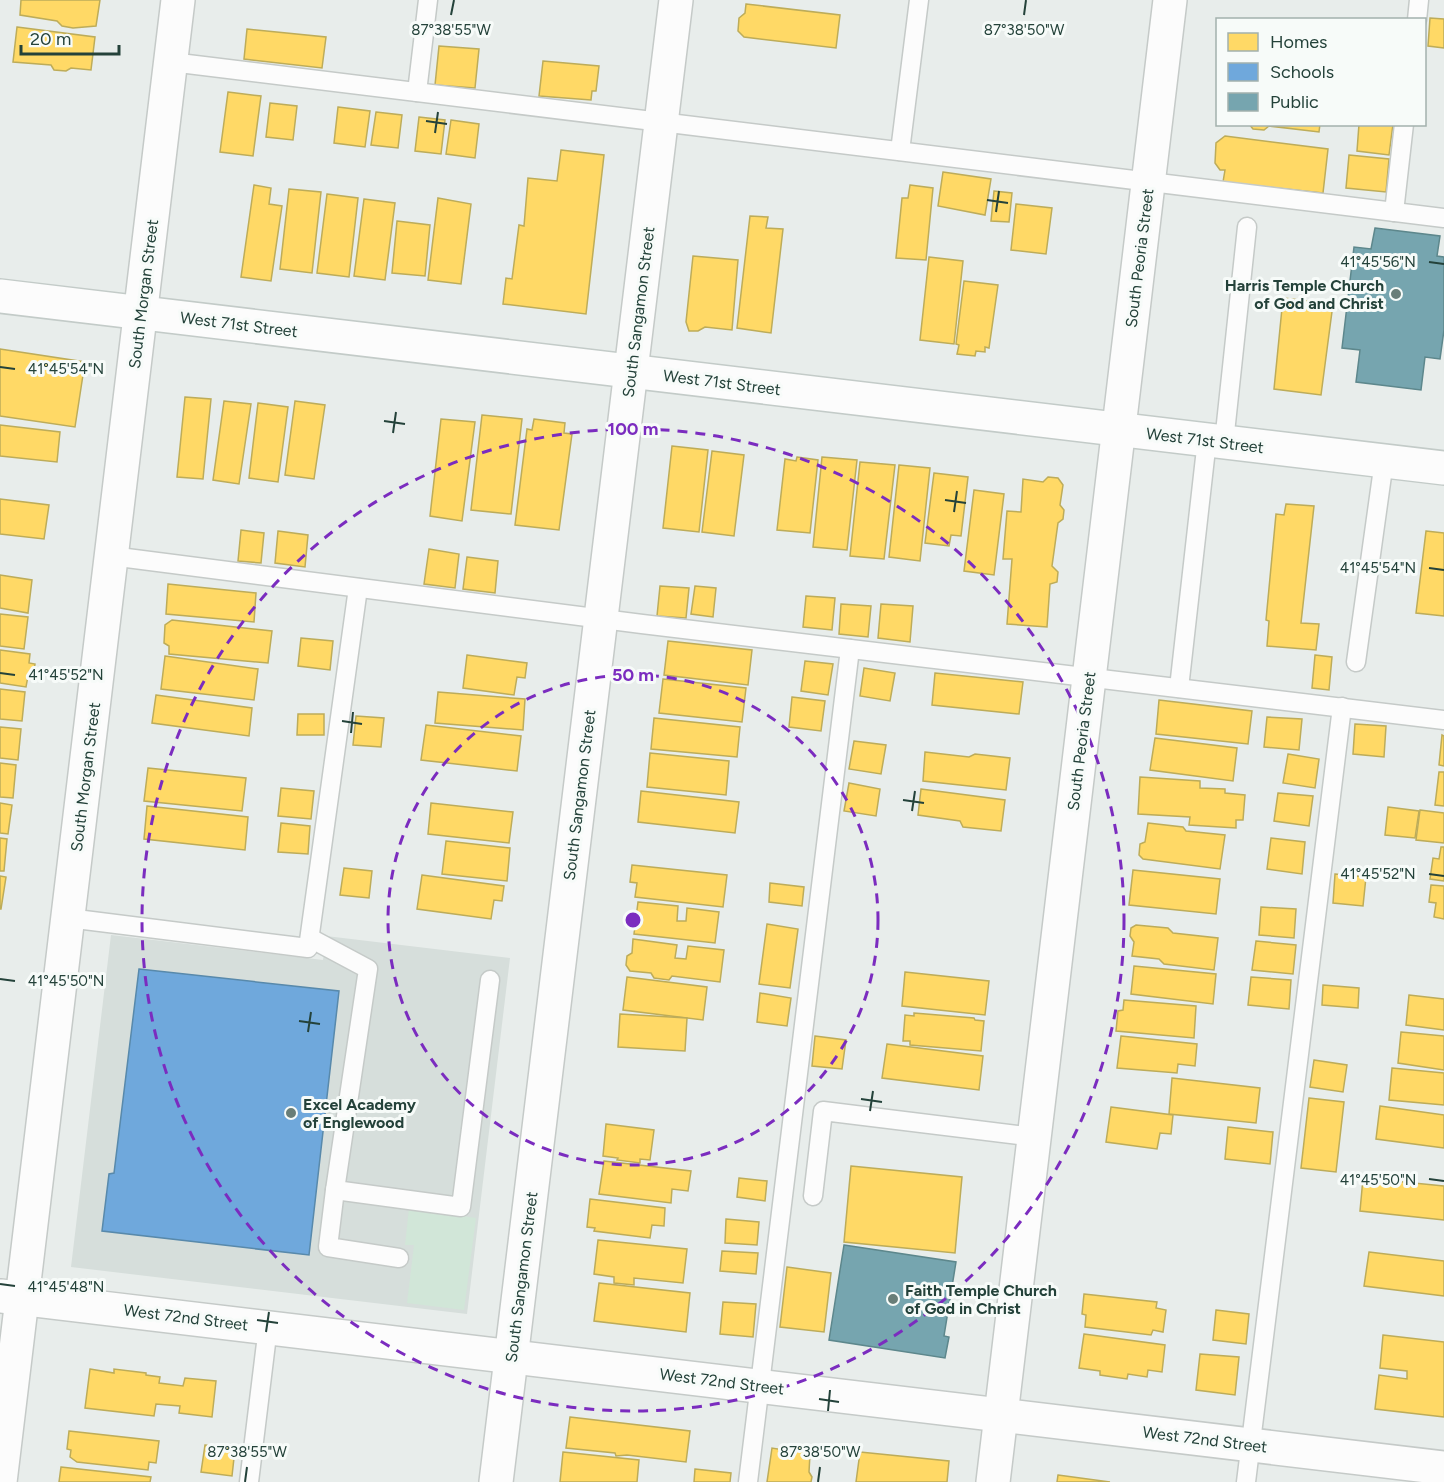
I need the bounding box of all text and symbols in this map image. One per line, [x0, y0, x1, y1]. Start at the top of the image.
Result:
scale bar [21, 18, 118, 56]
legend [1216, 18, 1426, 126]
text: 87°38'55"W [411, 21, 491, 39]
text: 87°38'50"W [984, 21, 1065, 39]
text: 20 m [30, 28, 71, 50]
text: Homes [1270, 31, 1328, 53]
text: Schools [1270, 61, 1334, 83]
text: Public [1270, 91, 1319, 113]
street label: South Peoria Street [1122, 187, 1157, 329]
street label: South Morgan Street [125, 218, 162, 370]
street label: South Sangamon Street [619, 226, 658, 399]
text: 41°45'56"N [1340, 253, 1416, 271]
place label: Harris Temple Church of God and Christ [1225, 276, 1384, 313]
marker: Harris Temple Church of God and Christ [1389, 287, 1403, 301]
street label: West 71st Street [179, 308, 299, 341]
text: 41°45'54"N [28, 360, 104, 378]
street label: West 71st Street [662, 366, 782, 399]
text: 100 m [608, 418, 658, 440]
street label: West 71st Street [1145, 424, 1265, 457]
text: 41°45'54"N [1340, 559, 1416, 577]
text: 50 m [612, 664, 654, 686]
text: 41°45'52"N [28, 666, 104, 684]
street label: South Peoria Street [1064, 670, 1099, 812]
street label: South Morgan Street [67, 701, 104, 853]
street label: South Sangamon Street [560, 709, 599, 882]
text: 41°45'52"N [1340, 865, 1416, 883]
centre of rings [623, 910, 643, 930]
text: 41°45'50"N [28, 972, 104, 990]
place label: Excel Academy of Englewood [303, 1095, 417, 1132]
marker: Excel Academy of Englewood [284, 1106, 298, 1120]
text: 41°45'50"N [1340, 1171, 1416, 1189]
street label: South Sangamon Street [502, 1191, 541, 1364]
text: 41°45'48"N [28, 1278, 104, 1296]
place label: Faith Temple Church of God in Christ [905, 1281, 1057, 1318]
marker: Faith Temple Church of God in Christ [886, 1292, 900, 1306]
street label: West 72nd Street [122, 1300, 249, 1335]
street label: West 72nd Street [658, 1364, 785, 1399]
street label: West 72nd Street [1141, 1422, 1268, 1457]
text: 87°38'55"W [207, 1443, 287, 1461]
text: 87°38'50"W [780, 1443, 861, 1461]

